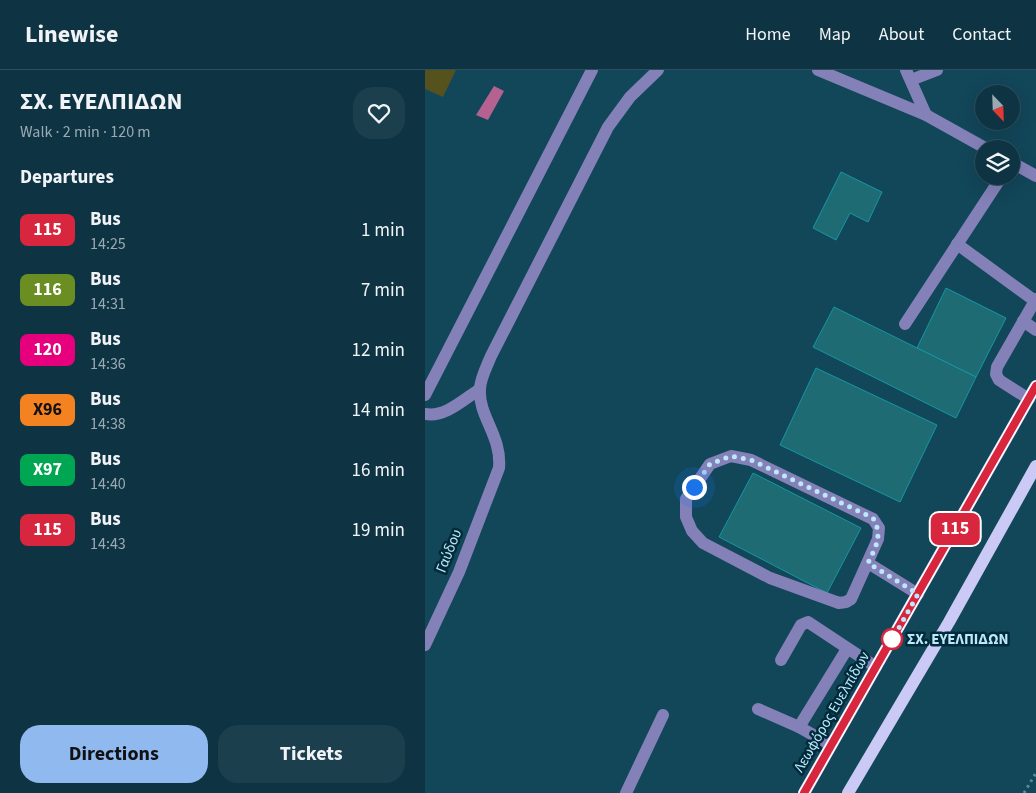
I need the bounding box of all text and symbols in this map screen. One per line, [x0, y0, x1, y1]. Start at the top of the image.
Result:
text: Linewise [25, 17, 118, 52]
text: Home [745, 22, 791, 47]
text: Map [819, 22, 851, 47]
text: About [879, 22, 924, 47]
text: Contact [952, 22, 1011, 47]
text: ΣΧ. ΕΥΕΛΠΙΔΩΝ [20, 84, 183, 119]
north arrow [975, 85, 1020, 130]
map controls [975, 85, 1020, 185]
button: heart [353, 87, 405, 139]
text: Walk · 2 min · 120 m [20, 121, 151, 143]
button: layers [975, 140, 1020, 185]
text: Departures [20, 164, 114, 191]
text: Bus [90, 206, 121, 233]
text: 115 [33, 217, 62, 242]
text: 1 min [361, 217, 405, 244]
text: 14:25 [90, 233, 126, 255]
text: Bus [90, 266, 121, 293]
text: 116 [33, 277, 62, 302]
text: 7 min [361, 277, 405, 304]
text: 14:31 [90, 293, 126, 315]
text: Bus [90, 326, 121, 353]
text: 120 [33, 337, 62, 362]
text: 12 min [351, 337, 405, 364]
text: 14:36 [90, 353, 126, 375]
text: Bus [90, 386, 121, 413]
text: Χ96 [33, 397, 62, 422]
text: 14 min [351, 397, 405, 424]
text: 14:38 [90, 413, 126, 435]
text: Bus [90, 446, 121, 473]
text: X97 [33, 457, 62, 482]
text: 16 min [351, 457, 405, 484]
text: 14:40 [90, 473, 126, 495]
your location [682, 475, 707, 500]
text: Bus [90, 506, 121, 533]
line badge: 115 [926, 513, 984, 545]
text: 115 [941, 516, 969, 541]
text: 115 [33, 517, 62, 542]
text: 19 min [351, 517, 405, 544]
street label: Γαύδου [431, 526, 467, 576]
text: 14:43 [90, 533, 126, 555]
marker: ΣΧ. ΕΥΕΛΠΙΔΩΝ [881, 628, 903, 650]
place label: ΣΧ. ΕΥΕΛΠΙΔΩΝ [907, 629, 1009, 650]
street label: Λεωφόρος Ευελπίδων [789, 648, 875, 776]
button: Directions [20, 725, 208, 783]
button: Tickets [218, 725, 405, 783]

